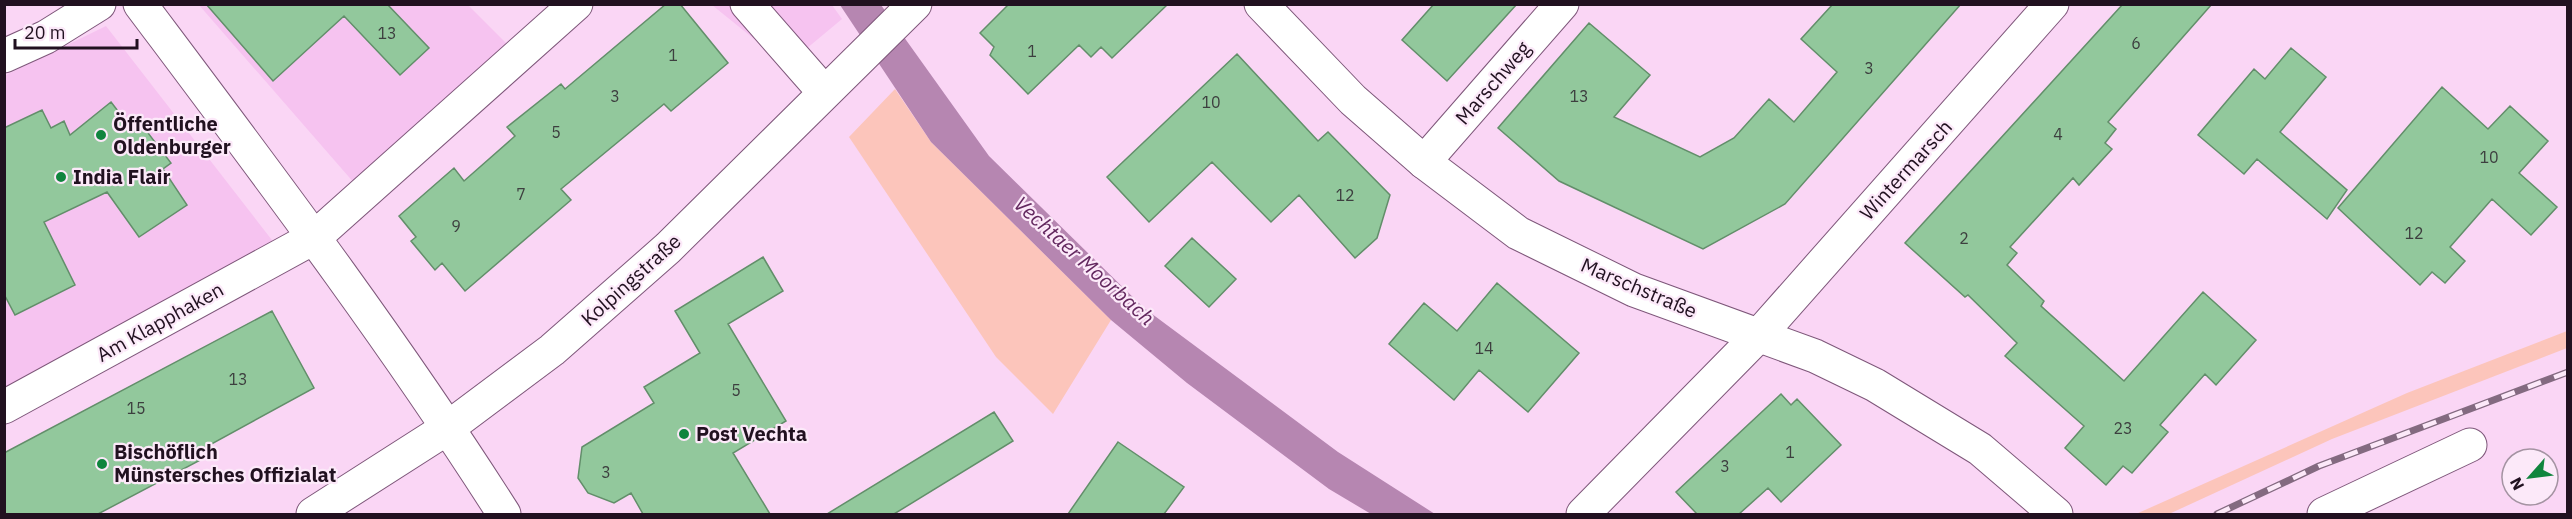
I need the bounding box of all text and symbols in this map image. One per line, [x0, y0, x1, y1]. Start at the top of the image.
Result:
scale bar [15, 12, 136, 50]
text: 20 m [24, 21, 66, 44]
house number: 13 [377, 23, 397, 43]
house number: 6 [2131, 33, 2141, 53]
street label: Marschweg [1449, 35, 1537, 130]
house number: 1 [1027, 41, 1037, 61]
house number: 1 [668, 45, 678, 65]
house number: 3 [1864, 58, 1874, 78]
house number: 3 [610, 86, 620, 106]
house number: 13 [1569, 86, 1589, 106]
house number: 10 [1201, 92, 1221, 112]
place label: Öffentliche Oldenburger [113, 110, 231, 160]
street label: Wintermarsch [1853, 114, 1958, 226]
house number: 5 [551, 122, 561, 142]
house number: 4 [2053, 124, 2063, 144]
marker: Öffentliche Oldenburger [94, 128, 108, 142]
house number: 10 [2479, 147, 2499, 167]
place label: India Flair [73, 163, 170, 190]
marker: India Flair [54, 170, 68, 184]
house number: 7 [516, 184, 526, 204]
house number: 12 [1335, 185, 1355, 205]
water label: Vechtaer Moorbach [1008, 189, 1161, 331]
house number: 9 [451, 216, 461, 236]
house number: 12 [2404, 223, 2424, 243]
street label: Kolpingstraße [575, 228, 686, 332]
house number: 2 [1959, 228, 1969, 248]
street label: Marschstraße [1577, 251, 1701, 324]
street label: Am Klapphaken [91, 275, 228, 368]
house number: 14 [1474, 338, 1494, 358]
house number: 13 [228, 369, 248, 389]
house number: 5 [731, 380, 741, 400]
house number: 15 [126, 398, 146, 418]
house number: 23 [2113, 418, 2133, 438]
place label: Post Vechta [696, 420, 807, 447]
marker: Post Vechta [677, 427, 691, 441]
place label: Bischöflich Münstersches Offizialat [114, 438, 336, 488]
house number: 1 [1785, 442, 1795, 462]
north arrow [2500, 447, 2560, 507]
house number: 3 [1720, 456, 1730, 476]
marker: Bischöflich Münstersches Offizialat [95, 457, 109, 471]
house number: 3 [601, 462, 611, 482]
text: N [2505, 474, 2528, 494]

